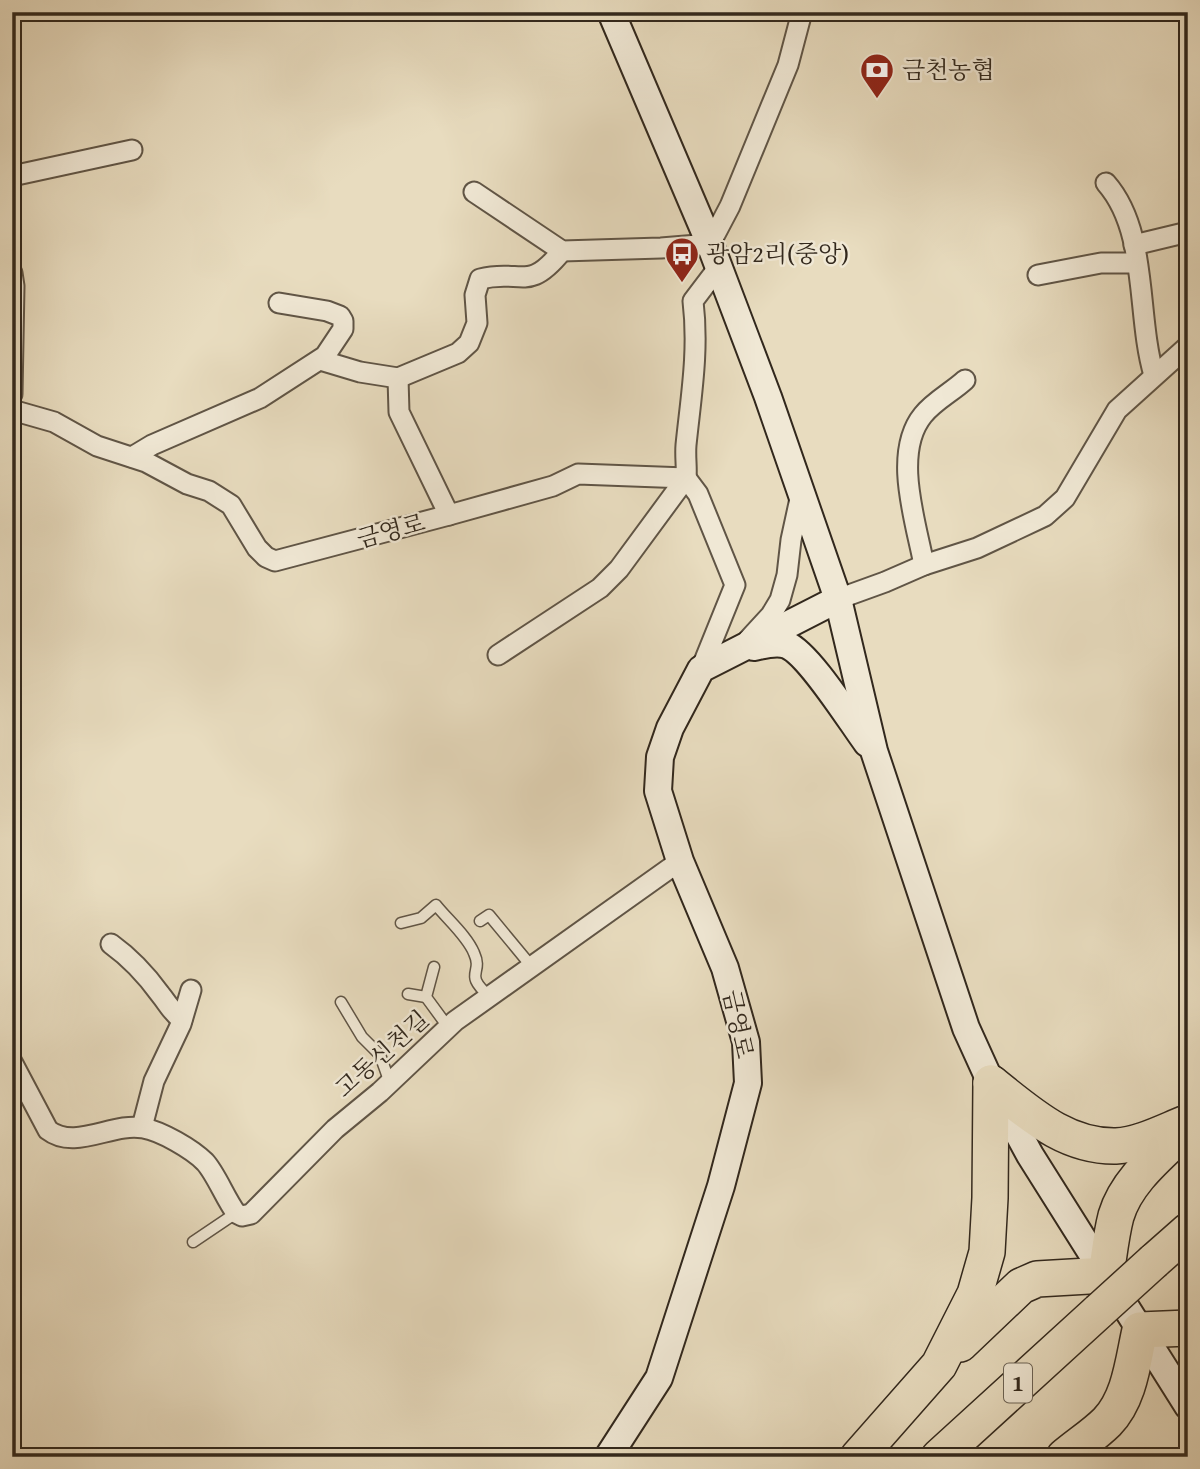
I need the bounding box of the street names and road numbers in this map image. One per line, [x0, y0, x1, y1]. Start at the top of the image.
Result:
street label: 금영로 [353, 505, 429, 556]
street label: 금영로 [714, 986, 763, 1062]
street label: 고동신천길 [327, 1002, 436, 1105]
road number: 1 [1004, 1364, 1032, 1402]

